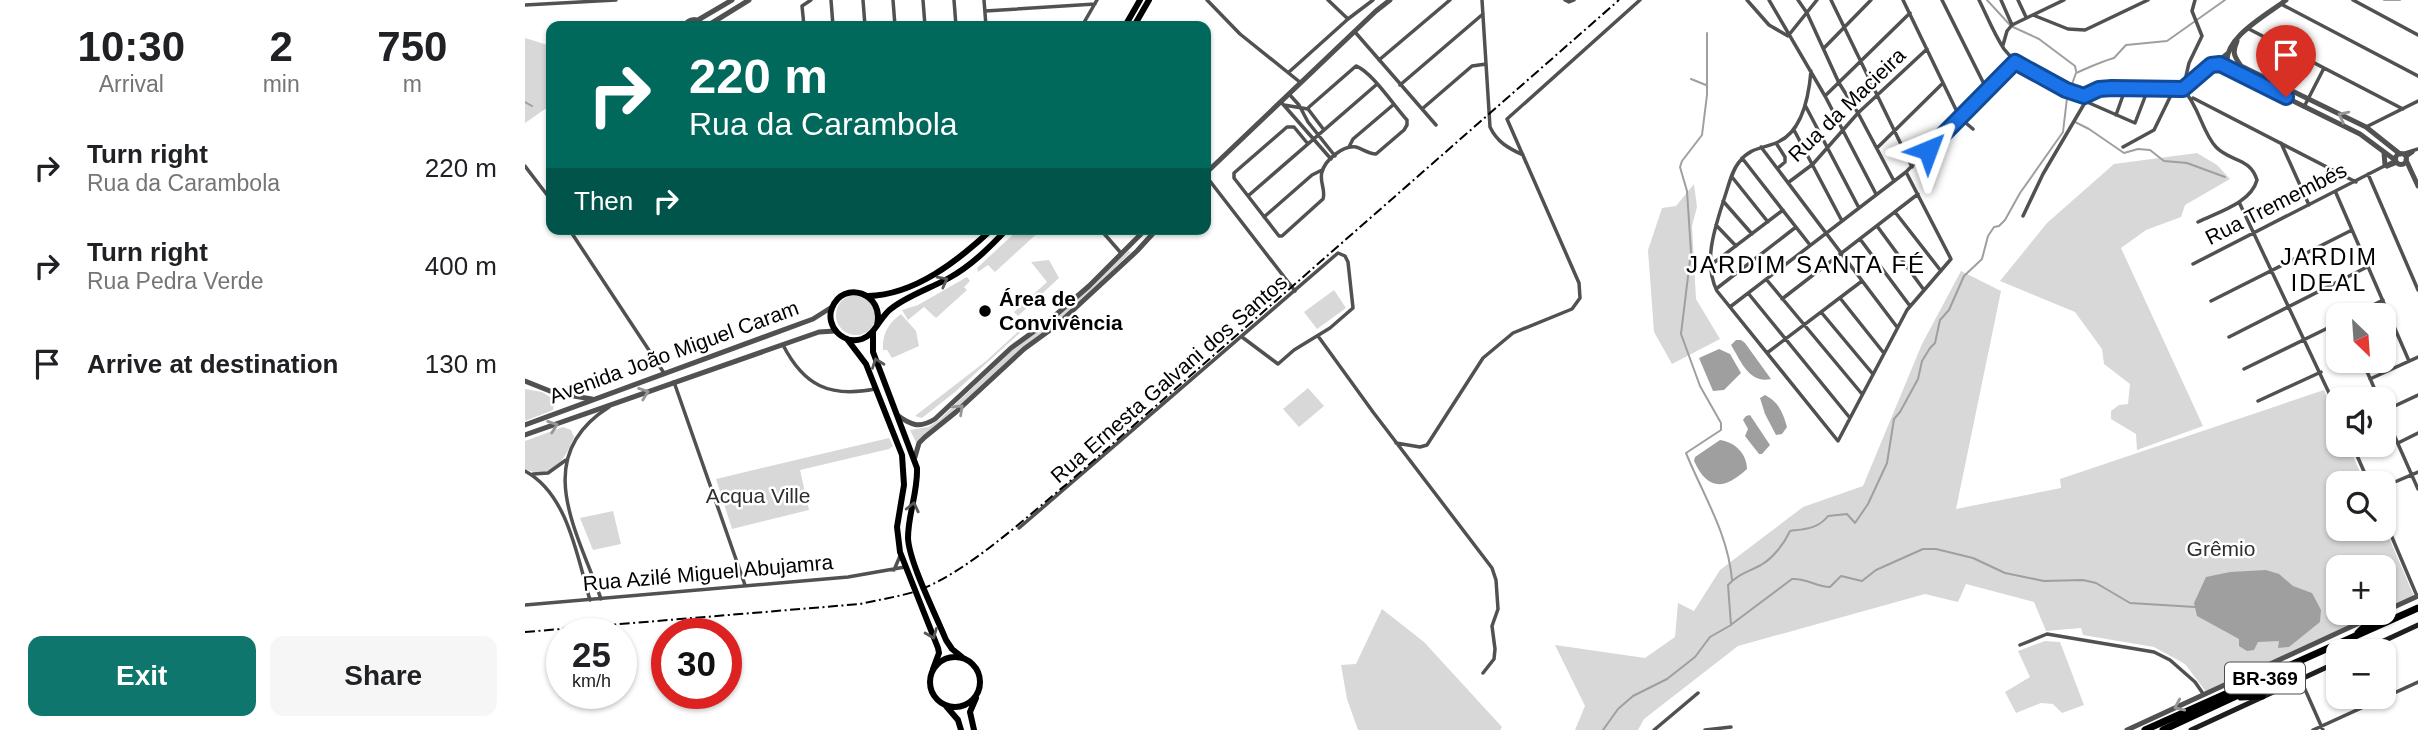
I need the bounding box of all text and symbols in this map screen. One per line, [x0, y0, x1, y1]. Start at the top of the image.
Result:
text: 10:30 [78, 23, 185, 70]
text: 2 [269, 23, 293, 70]
text: 750 [377, 23, 447, 70]
pin [2256, 25, 2316, 97]
icon: arrive [2267, 36, 2305, 74]
street label: Rua da Macieira [1784, 43, 1910, 166]
icon: right [574, 49, 665, 140]
text: 220 m [689, 49, 828, 103]
text: Arrival [99, 71, 164, 97]
text: min [263, 71, 300, 97]
text: m [403, 71, 422, 97]
text: Rua da Carambola [689, 106, 958, 142]
one-way arrow [2338, 110, 2350, 124]
position arrow [1891, 113, 1965, 187]
text: Turn right [87, 139, 208, 169]
icon: right [28, 149, 66, 187]
text: 220 m [425, 153, 497, 183]
street label: Rua Tremembés [2201, 158, 2350, 249]
text: Rua da Carambola [87, 170, 280, 196]
icon: right [647, 182, 685, 220]
text: Then [574, 186, 633, 216]
text: Turn right [87, 237, 208, 267]
district label: JARDIM IDEAL [2280, 244, 2378, 296]
icon: right [28, 247, 66, 285]
text: 400 m [425, 251, 497, 281]
district label: JARDIM SANTA FÉ [1686, 251, 1926, 278]
text: Rua Pedra Verde [87, 268, 263, 294]
street label: Rua Ernesta Galvani dos Santos [1046, 270, 1291, 487]
one-way arrow [936, 275, 949, 289]
place label: Área de Convivência [999, 287, 1123, 334]
street label: Avenida João Miguel Caram [546, 296, 802, 407]
marker: Área de Convivência [977, 303, 993, 319]
north arrow [2326, 303, 2396, 373]
map controls [2326, 303, 2396, 709]
icon: arrive [28, 345, 66, 383]
text: Arrive at destination [87, 349, 338, 379]
text: 130 m [425, 349, 497, 379]
one-way arrow [871, 357, 885, 369]
one-way arrow [638, 387, 650, 401]
button: sound [2326, 387, 2396, 457]
one-way arrow [951, 404, 964, 417]
one-way arrow [546, 420, 558, 434]
button: search [2326, 471, 2396, 541]
park label: Acqua Ville [706, 484, 810, 507]
one-way arrow [904, 501, 919, 513]
park label: Grêmio [2187, 537, 2255, 560]
street label: Rua Azilé Miguel Abujamra [582, 550, 834, 595]
button: + [2326, 555, 2396, 625]
speed limit sign: 30 [651, 618, 742, 709]
one-way arrow [924, 627, 938, 639]
text: 25 [572, 635, 611, 674]
button: Exit [28, 636, 256, 716]
button: Share [270, 636, 497, 716]
button: − [2326, 639, 2396, 709]
road number: BR-369 [2225, 663, 2305, 694]
text: km/h [572, 671, 611, 691]
one-way arrow [2174, 698, 2186, 712]

